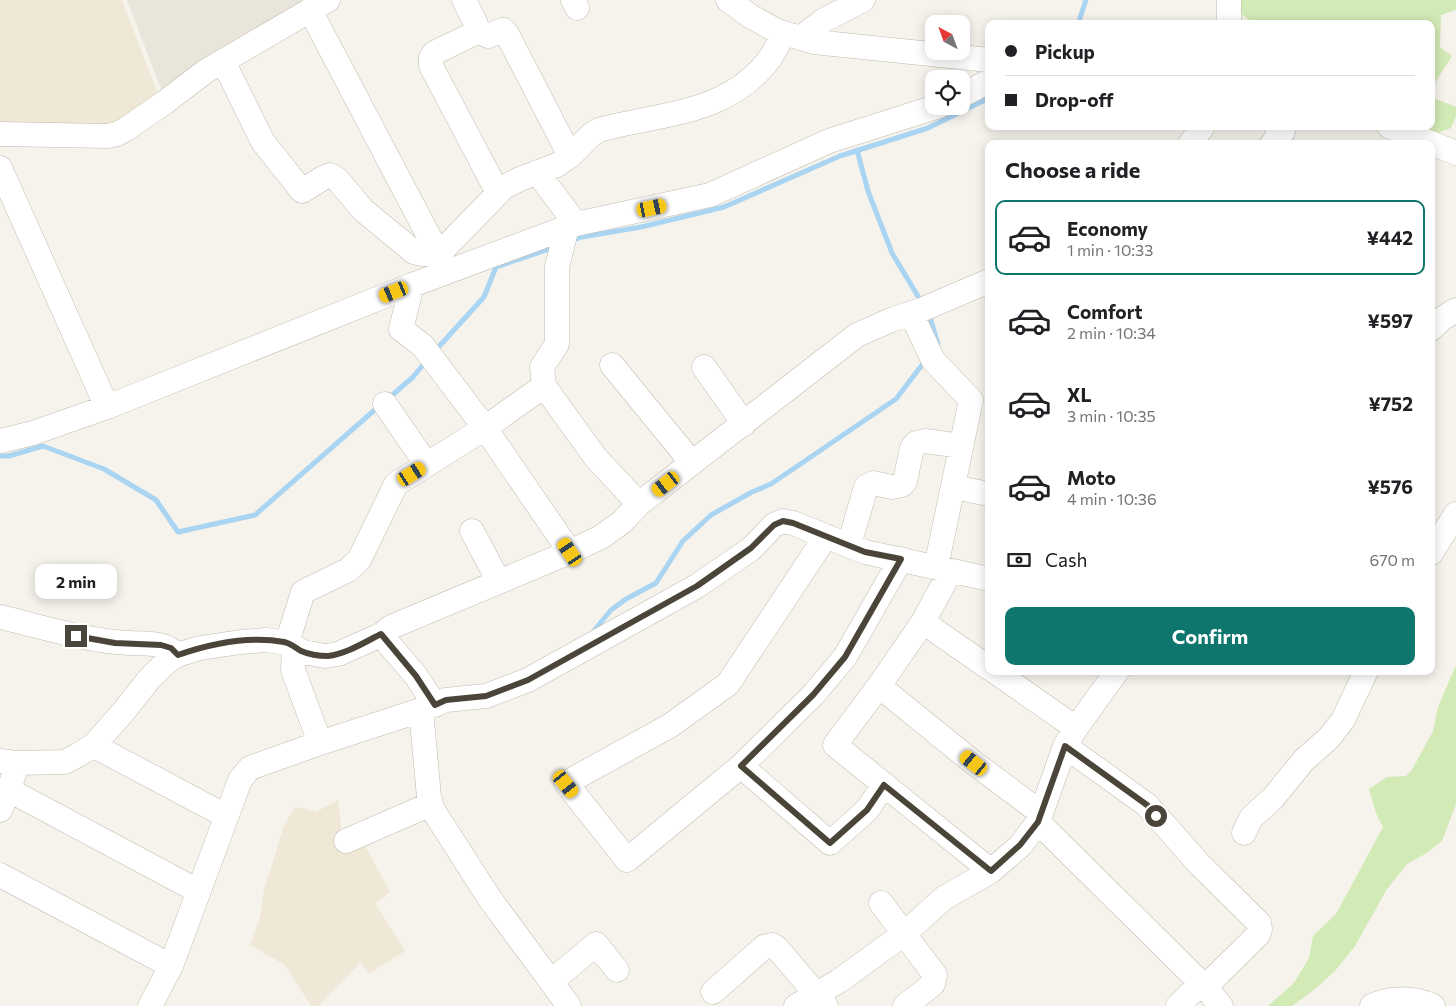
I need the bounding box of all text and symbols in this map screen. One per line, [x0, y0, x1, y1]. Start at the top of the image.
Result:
north arrow [925, 15, 970, 60]
map controls [925, 15, 970, 115]
text: Pickup [1035, 40, 1095, 63]
button: locate [925, 70, 970, 115]
text: Drop-off [1035, 88, 1114, 111]
text: Choose a ride [1005, 156, 1140, 183]
car [635, 198, 668, 218]
icon: car [1007, 215, 1052, 260]
text: Economy [1067, 217, 1148, 240]
text: ¥442 [1367, 226, 1413, 249]
text: 1 min · 10:33 [1067, 240, 1153, 259]
car [377, 279, 410, 305]
icon: car [1007, 298, 1052, 343]
text: Comfort [1067, 300, 1143, 323]
text: ¥597 [1368, 309, 1413, 332]
text: 2 min · 10:34 [1067, 323, 1156, 342]
icon: car [1007, 381, 1052, 426]
text: XL [1067, 383, 1092, 406]
text: ¥752 [1368, 392, 1413, 415]
text: 3 min · 10:35 [1067, 406, 1156, 425]
car [395, 460, 428, 488]
icon: car [1007, 464, 1052, 509]
text: Moto [1067, 466, 1116, 489]
car [649, 469, 682, 499]
text: ¥576 [1368, 475, 1413, 498]
text: 4 min · 10:36 [1067, 489, 1157, 508]
car [555, 535, 584, 569]
icon: cash [1005, 546, 1033, 574]
text: Cash [1045, 548, 1087, 571]
text: 670 m [1369, 550, 1415, 569]
callout: 2 min [35, 564, 117, 598]
text: 2 min [56, 572, 96, 591]
button: Confirm [1005, 607, 1415, 665]
route end [65, 625, 87, 647]
car [957, 748, 990, 778]
car [550, 768, 581, 800]
route start [1145, 805, 1167, 827]

